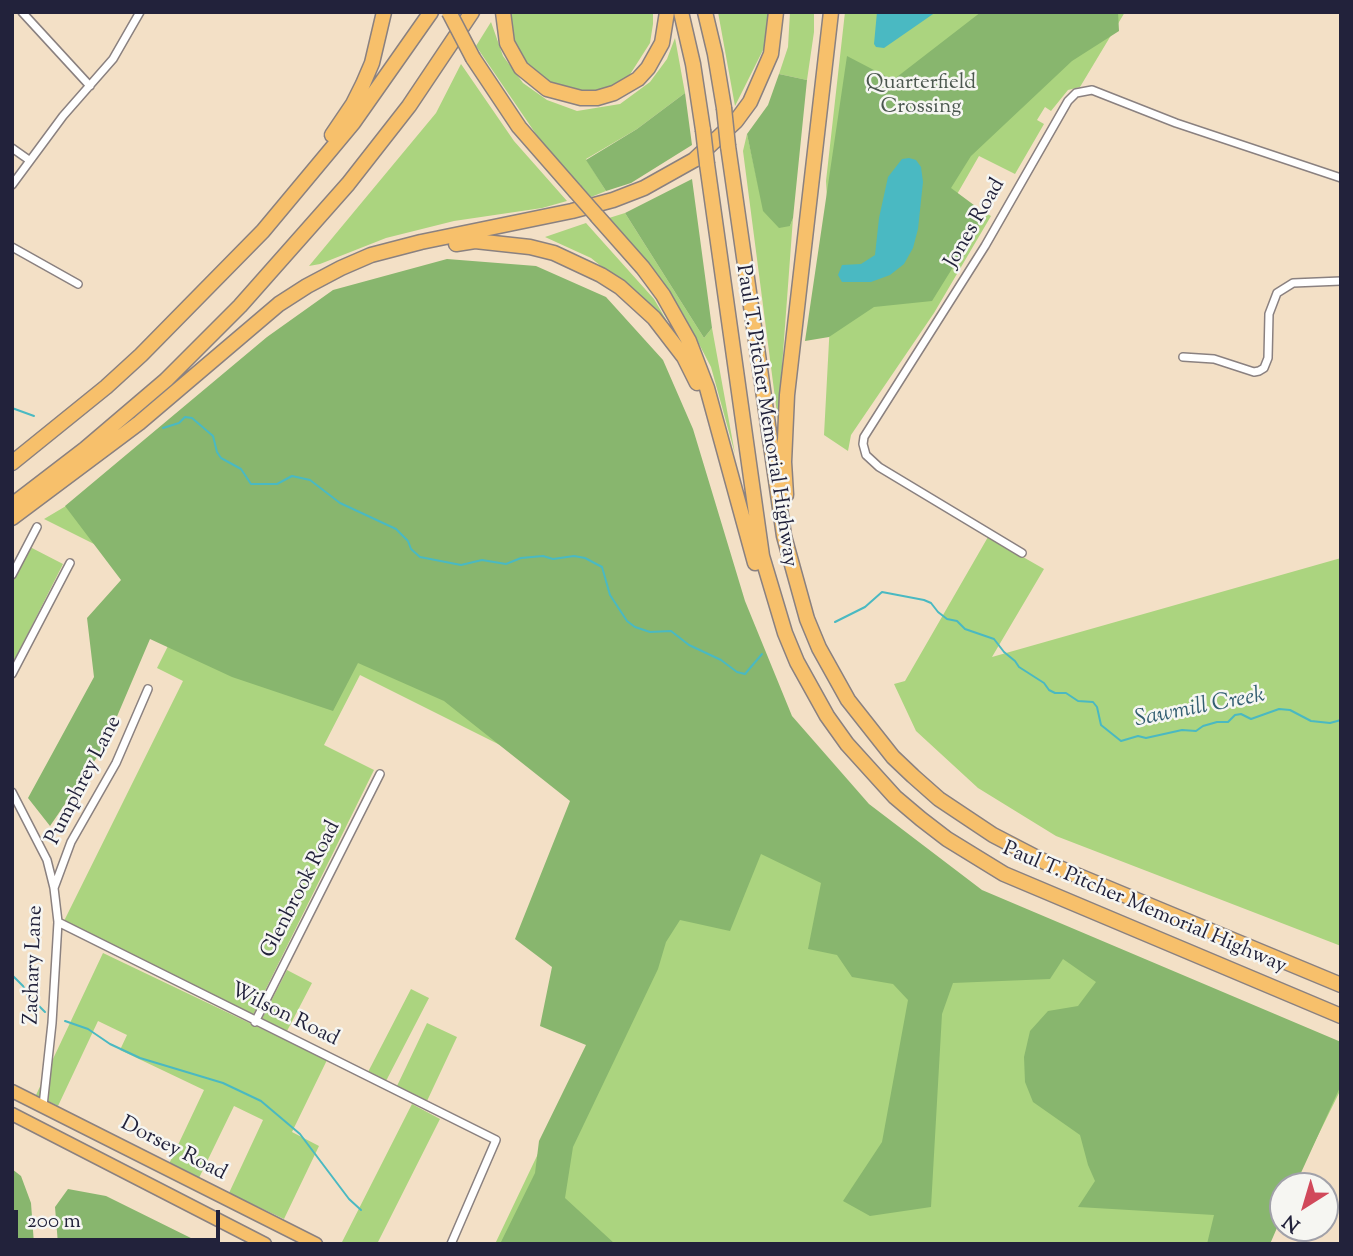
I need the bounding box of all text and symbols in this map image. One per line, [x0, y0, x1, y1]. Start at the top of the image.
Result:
park label: Quarterfield Crossing [866, 71, 976, 121]
street label: Jones Road [940, 175, 1012, 273]
street label: Paul T. Pitcher Memorial Highway [729, 263, 801, 569]
water label: Sawmill Creek [1133, 683, 1267, 735]
street label: Pumphrey Lane [42, 712, 128, 850]
street label: Glenbrook Road [257, 817, 347, 963]
street label: Paul T. Pitcher Memorial Highway [998, 838, 1290, 980]
street label: Zachary Lane [20, 905, 50, 1025]
street label: Wilson Road [226, 979, 342, 1053]
street label: Dorsey Road [116, 1112, 230, 1188]
north arrow [1269, 1172, 1339, 1242]
scale bar [18, 1196, 224, 1240]
text: 200 m [27, 1207, 81, 1237]
text: N [1278, 1207, 1306, 1238]

